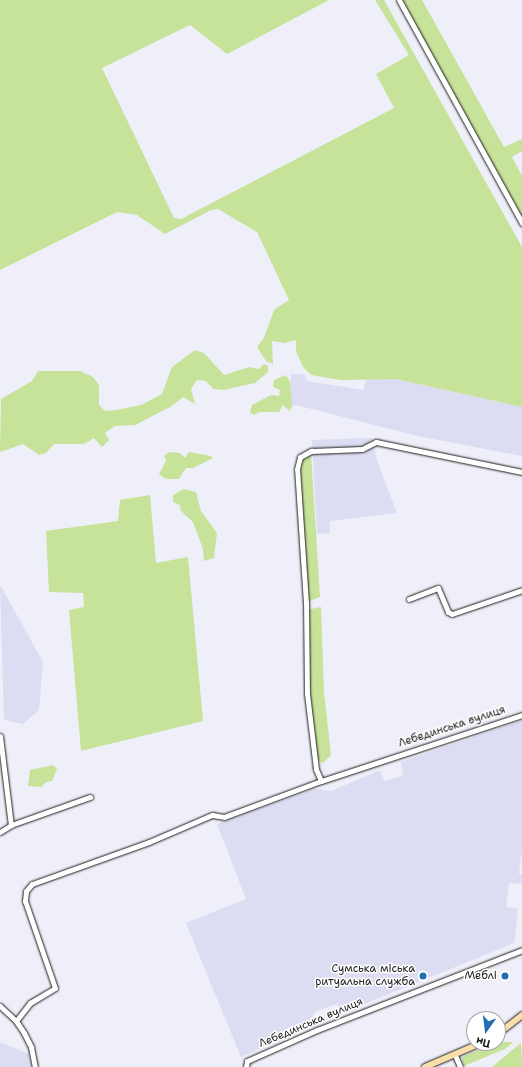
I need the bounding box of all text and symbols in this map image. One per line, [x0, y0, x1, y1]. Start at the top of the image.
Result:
street label: Лебединська вулиця [397, 703, 507, 751]
place label: Сумська міська ритуальна служба [315, 963, 415, 989]
place label: Меблі [464, 969, 497, 983]
marker: Сумська міська ритуальна служба [418, 971, 428, 981]
marker: Меблі [500, 971, 510, 981]
street label: Лебединська вулиця [257, 995, 365, 1051]
north arrow [466, 1011, 506, 1051]
text: Пн [474, 1033, 492, 1051]

